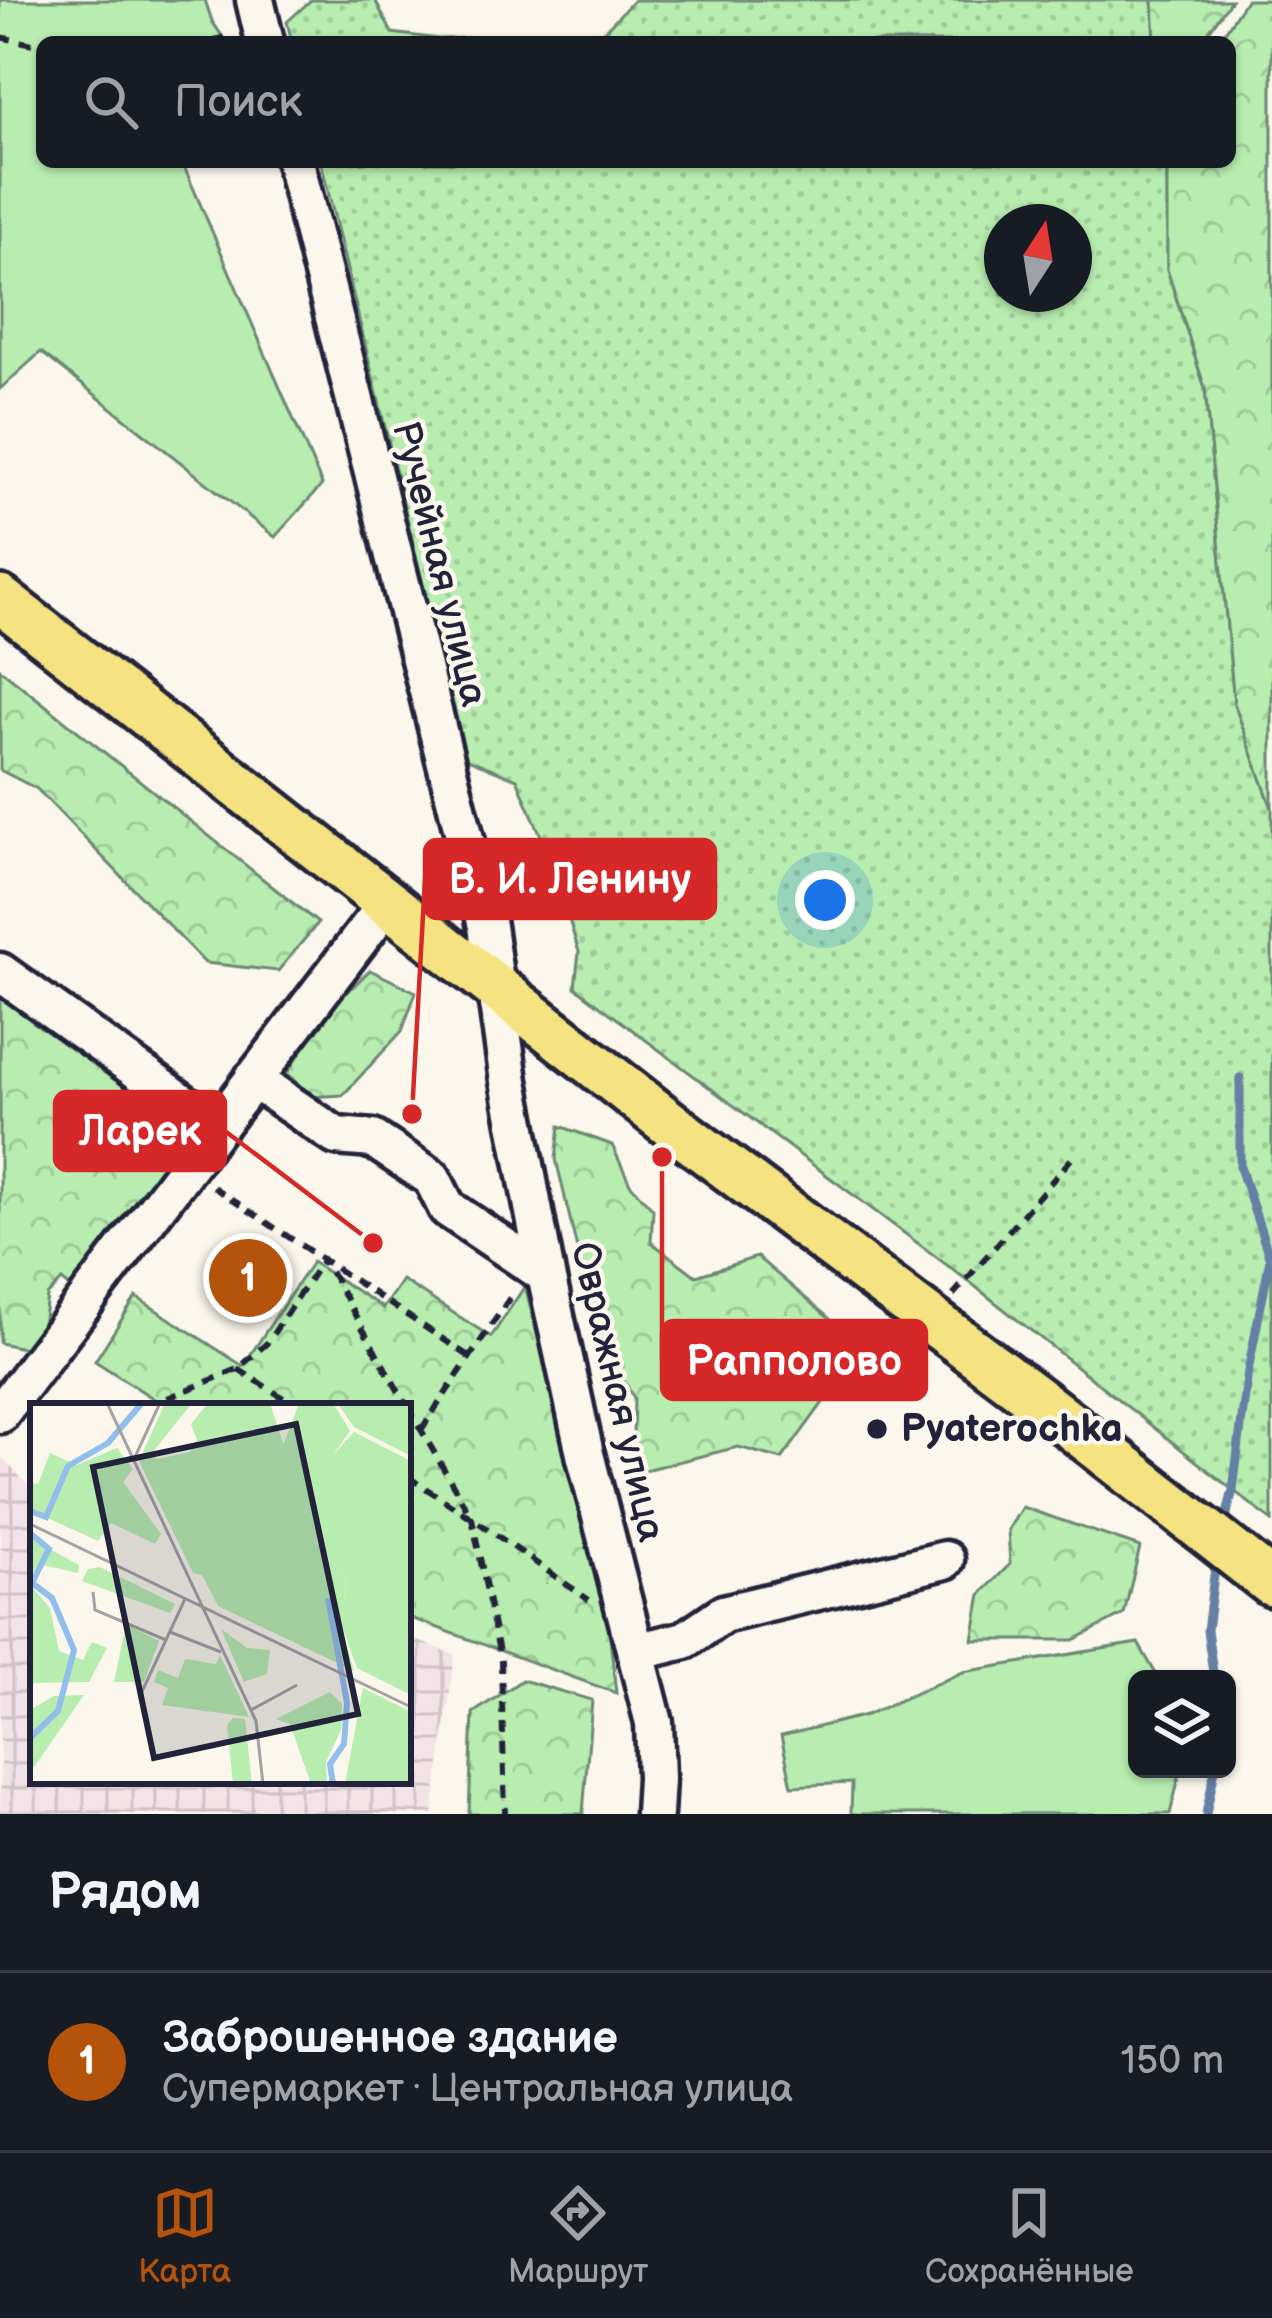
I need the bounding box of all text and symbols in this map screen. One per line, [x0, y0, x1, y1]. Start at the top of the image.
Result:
search box [36, 36, 1236, 168]
icon: search [78, 69, 144, 135]
text: Поиск [174, 75, 302, 130]
north arrow [984, 204, 1092, 312]
street label: Ручейная улица [381, 417, 497, 711]
callout: В. И. Ленину [425, 840, 715, 918]
text: В. И. Ленину [449, 855, 691, 906]
your location [795, 870, 855, 930]
callout: Ларек [55, 1092, 225, 1170]
text: Ларек [78, 1107, 202, 1158]
pin: 1 [209, 1233, 287, 1323]
street label: Овражная улица [560, 1238, 674, 1546]
callout: Рапполово [662, 1321, 926, 1399]
text: Рапполово [686, 1337, 902, 1388]
inset map [30, 1403, 411, 1784]
place label: Pyaterochka [901, 1406, 1123, 1453]
marker: Pyaterochka [864, 1416, 890, 1442]
map controls [1128, 1670, 1236, 1778]
button: layers [1128, 1670, 1236, 1778]
text: Рядом [48, 1862, 202, 1923]
text: Заброшенное здание [162, 2011, 618, 2066]
text: 1 [79, 2038, 95, 2085]
text: 150 m [1121, 2038, 1224, 2085]
text: Супермаркет · Центральная улица [162, 2066, 793, 2113]
tab: Карта [138, 2180, 231, 2292]
tab: Маршрут [508, 2180, 648, 2292]
tab: Сохранённые [925, 2180, 1134, 2292]

